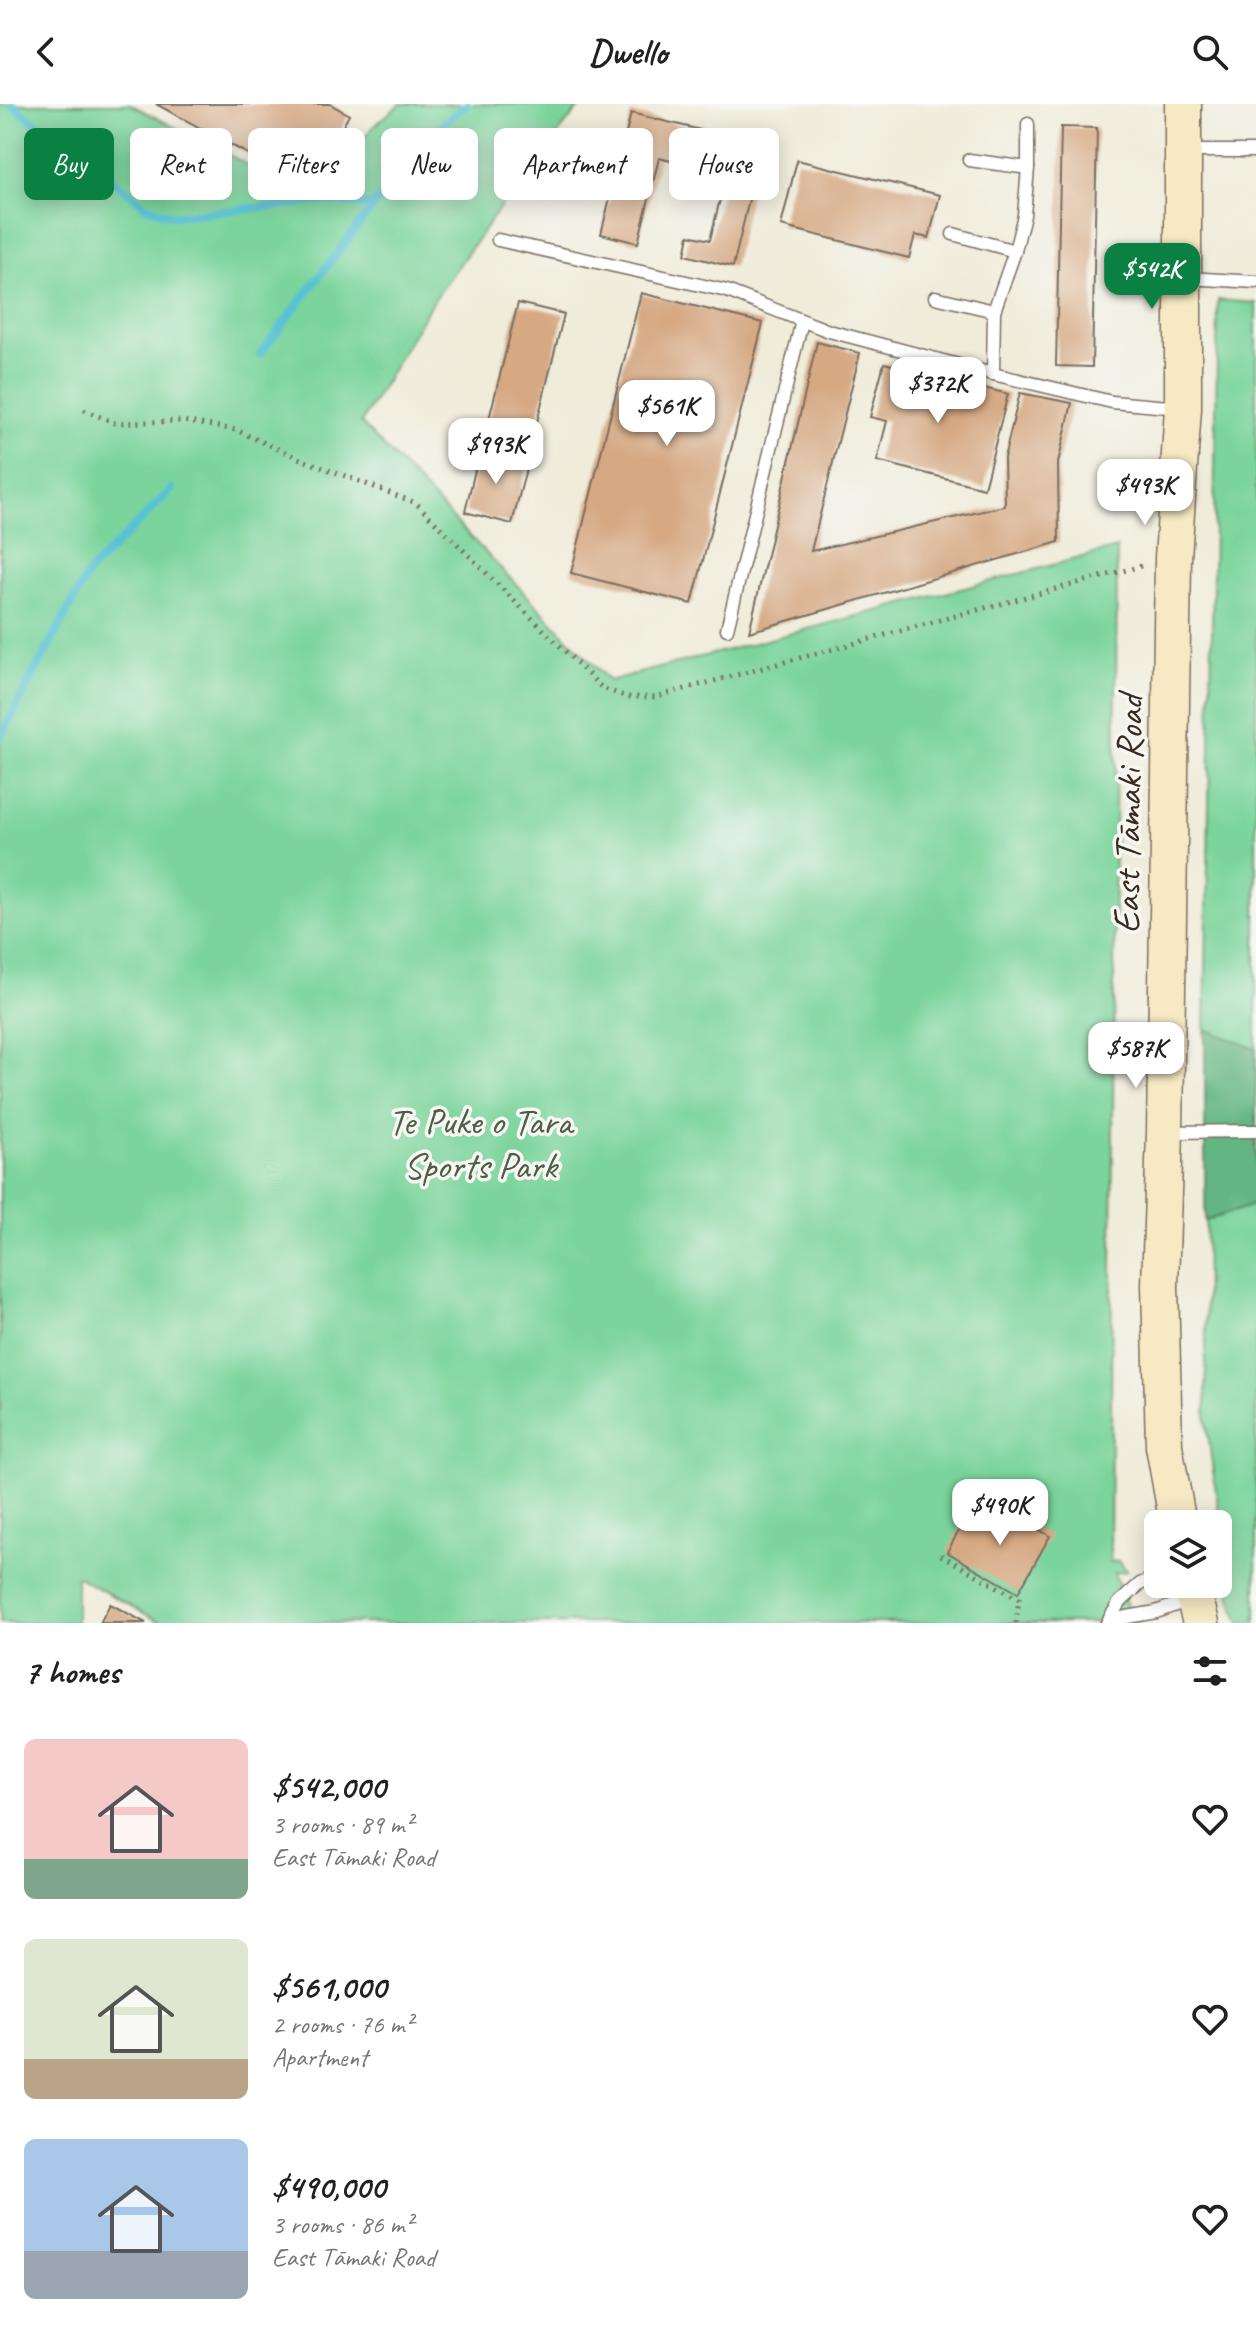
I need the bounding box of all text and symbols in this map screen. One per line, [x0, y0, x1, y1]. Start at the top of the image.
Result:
text: Dwello [589, 29, 667, 75]
icon: back [24, 30, 68, 74]
icon: search [1188, 30, 1232, 74]
chip: Buy [24, 128, 114, 200]
chip: Rent [130, 128, 232, 200]
chip: Filters [248, 128, 365, 200]
chip: New [381, 128, 478, 200]
chip: Apartment [494, 128, 653, 200]
chip: House [669, 128, 779, 200]
pin: $542K [1096, 243, 1208, 311]
text: $542K [1122, 252, 1182, 285]
pin: $372K [882, 357, 994, 425]
text: $372K [908, 366, 968, 399]
pin: $561K [611, 380, 723, 448]
text: $561K [637, 389, 697, 422]
pin: $993K [440, 418, 552, 486]
text: $993K [466, 427, 526, 460]
pin: $493K [1089, 459, 1201, 527]
text: $493K [1115, 468, 1175, 501]
street label: East Tāmaki Road [1102, 689, 1154, 934]
pin: $587K [1080, 1022, 1192, 1090]
text: $587K [1106, 1031, 1166, 1064]
park label: Te Puke o Tara Sports Park [388, 1098, 575, 1189]
pin: $490K [944, 1479, 1056, 1547]
text: $490K [970, 1488, 1030, 1521]
map controls [1144, 1510, 1232, 1598]
button: layers [1144, 1510, 1232, 1598]
icon: filters [1188, 1649, 1232, 1693]
text: 7 homes [24, 1650, 120, 1693]
text: $542,000 [272, 1765, 385, 1808]
icon: home [88, 1771, 184, 1867]
icon: heart [1188, 1797, 1232, 1841]
text: 3 rooms · 89 m² [272, 1808, 413, 1841]
text: East Tāmaki Road [272, 1841, 435, 1874]
text: $561,000 [272, 1965, 386, 2008]
icon: home [88, 1971, 184, 2067]
icon: heart [1188, 1997, 1232, 2041]
text: 2 rooms · 76 m² [272, 2008, 413, 2041]
text: Apartment [272, 2041, 368, 2074]
text: $490,000 [272, 2165, 385, 2208]
icon: home [88, 2171, 184, 2267]
icon: heart [1188, 2197, 1232, 2241]
text: 3 rooms · 86 m² [272, 2208, 413, 2241]
text: East Tāmaki Road [272, 2241, 435, 2274]

